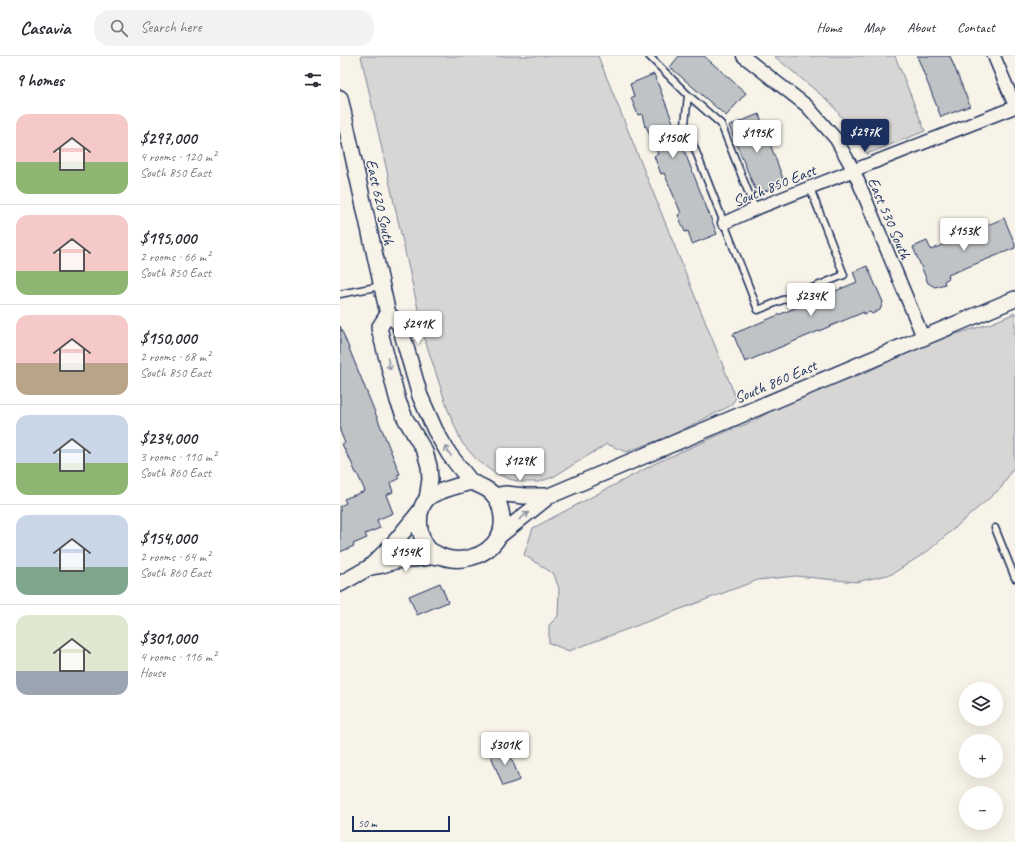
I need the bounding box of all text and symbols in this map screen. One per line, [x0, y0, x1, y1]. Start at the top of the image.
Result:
search box [94, 10, 374, 46]
text: Casavia [20, 16, 70, 40]
icon: search [108, 17, 130, 39]
text: Search here [140, 18, 202, 37]
text: Home [816, 19, 842, 36]
text: Map [864, 19, 885, 36]
text: About [907, 19, 935, 36]
text: Contact [957, 19, 995, 36]
icon: filters [302, 69, 324, 91]
text: 9 homes [16, 70, 64, 91]
pin: $297K [837, 119, 893, 153]
pin: $195K [729, 120, 785, 154]
text: $297K [850, 124, 880, 140]
pin: $150K [645, 125, 701, 159]
text: $195K [742, 125, 772, 141]
text: $297,000 [140, 128, 197, 149]
icon: home [48, 130, 96, 178]
text: $150K [658, 130, 688, 146]
text: 4 rooms · 120 m² [140, 149, 216, 165]
street label: East 620 South [361, 157, 399, 248]
street label: South 850 East [730, 160, 820, 212]
text: South 850 East [140, 165, 211, 181]
street label: East 530 South [863, 174, 916, 263]
pin: $153K [936, 218, 992, 252]
text: $153K [949, 223, 979, 239]
text: $195,000 [140, 228, 196, 249]
icon: home [48, 231, 96, 279]
text: 2 rooms · 66 m² [140, 249, 210, 265]
text: South 850 East [140, 265, 211, 281]
pin: $234K [783, 283, 839, 317]
text: $234K [796, 288, 826, 304]
pin: $241K [390, 311, 446, 345]
text: $241K [403, 316, 433, 332]
text: $150,000 [140, 328, 197, 349]
icon: home [48, 331, 96, 379]
text: 2 rooms · 68 m² [140, 349, 210, 365]
street label: South 860 East [731, 355, 821, 408]
one-way arrow [386, 357, 393, 370]
text: South 850 East [140, 365, 211, 381]
text: $234,000 [140, 428, 197, 449]
icon: home [48, 431, 96, 479]
one-way arrow [443, 445, 451, 457]
pin: $129K [492, 448, 548, 482]
text: 3 rooms · 110 m² [140, 449, 216, 465]
text: $129K [505, 453, 535, 469]
text: South 860 East [140, 465, 211, 481]
one-way arrow [518, 511, 529, 520]
text: $154,000 [140, 528, 197, 549]
icon: home [48, 531, 96, 579]
pin: $154K [378, 539, 434, 573]
text: $154K [391, 544, 421, 560]
text: 2 rooms · 64 m² [140, 549, 210, 565]
text: South 860 East [140, 565, 211, 581]
text: $301,000 [140, 628, 197, 649]
icon: home [48, 631, 96, 679]
text: 4 rooms · 116 m² [140, 649, 216, 665]
text: House [140, 665, 165, 681]
map controls [959, 682, 1003, 830]
button: layers [959, 682, 1003, 726]
pin: $301K [477, 732, 533, 766]
button: + [959, 734, 1003, 778]
text: $301K [490, 737, 520, 753]
button: − [959, 786, 1003, 830]
scale bar [352, 814, 450, 833]
text: 50 m [358, 816, 377, 830]

